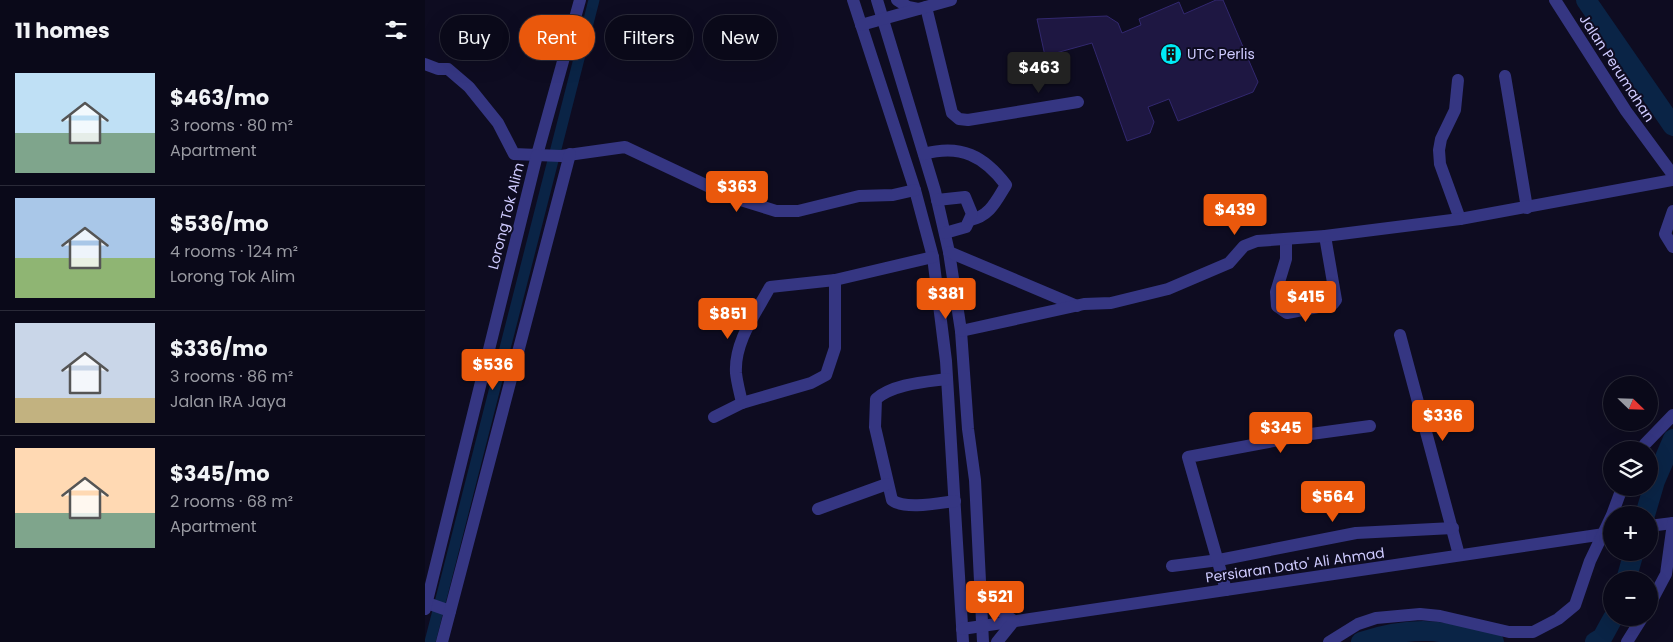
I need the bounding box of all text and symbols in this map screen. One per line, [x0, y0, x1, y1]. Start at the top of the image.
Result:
street label: Jalan Perumahan [1575, 10, 1659, 126]
chip: Buy [440, 15, 509, 60]
chip: Rent [519, 15, 595, 60]
chip: Filters [605, 15, 693, 60]
chip: New [703, 15, 777, 60]
text: 11 homes [15, 16, 110, 45]
icon: filters [382, 16, 410, 44]
building icon: UTC Perlis [1159, 42, 1183, 66]
place label: UTC Perlis [1187, 44, 1255, 64]
pin: $463 [1009, 52, 1069, 94]
text: $463 [1018, 56, 1060, 79]
text: $463/mo [170, 83, 269, 112]
icon: home [55, 93, 115, 153]
text: 3 rooms · 80 m² [170, 114, 293, 137]
text: Apartment [170, 139, 257, 162]
street label: Lorong Tok Alim [483, 160, 529, 272]
pin: $363 [707, 170, 767, 213]
text: $363 [717, 175, 757, 198]
pin: $439 [1205, 194, 1265, 236]
text: $439 [1215, 198, 1255, 221]
text: $536/mo [170, 209, 269, 238]
icon: home [55, 218, 115, 278]
text: 4 rooms · 124 m² [170, 240, 298, 263]
text: Lorong Tok Alim [170, 265, 295, 288]
pin: $381 [916, 278, 976, 320]
pin: $415 [1276, 280, 1336, 323]
text: $381 [928, 282, 964, 305]
text: $415 [1287, 285, 1325, 308]
pin: $851 [698, 298, 758, 340]
text: $851 [709, 302, 747, 325]
text: $336/mo [170, 334, 268, 363]
icon: home [55, 343, 115, 403]
pin: $536 [463, 348, 523, 391]
text: $536 [473, 353, 513, 376]
text: 3 rooms · 86 m² [170, 365, 293, 388]
north arrow [1603, 376, 1657, 431]
map controls [1603, 376, 1658, 626]
text: Jalan IRA Jaya [170, 390, 286, 413]
pin: $336 [1413, 400, 1473, 442]
text: $336 [1423, 404, 1463, 427]
pin: $345 [1251, 412, 1311, 454]
text: $345 [1260, 416, 1302, 439]
button: layers [1603, 441, 1658, 496]
text: $345/mo [170, 459, 270, 488]
icon: home [55, 468, 115, 528]
pin: $564 [1303, 480, 1363, 523]
text: $564 [1312, 485, 1354, 508]
text: 2 rooms · 68 m² [170, 490, 293, 513]
button: + [1603, 506, 1658, 561]
text: Apartment [170, 515, 257, 538]
street label: Persiaran Dato' Ali Ahmad [1204, 543, 1386, 587]
button: − [1603, 571, 1658, 626]
pin: $521 [965, 580, 1025, 623]
text: $521 [977, 585, 1013, 608]

